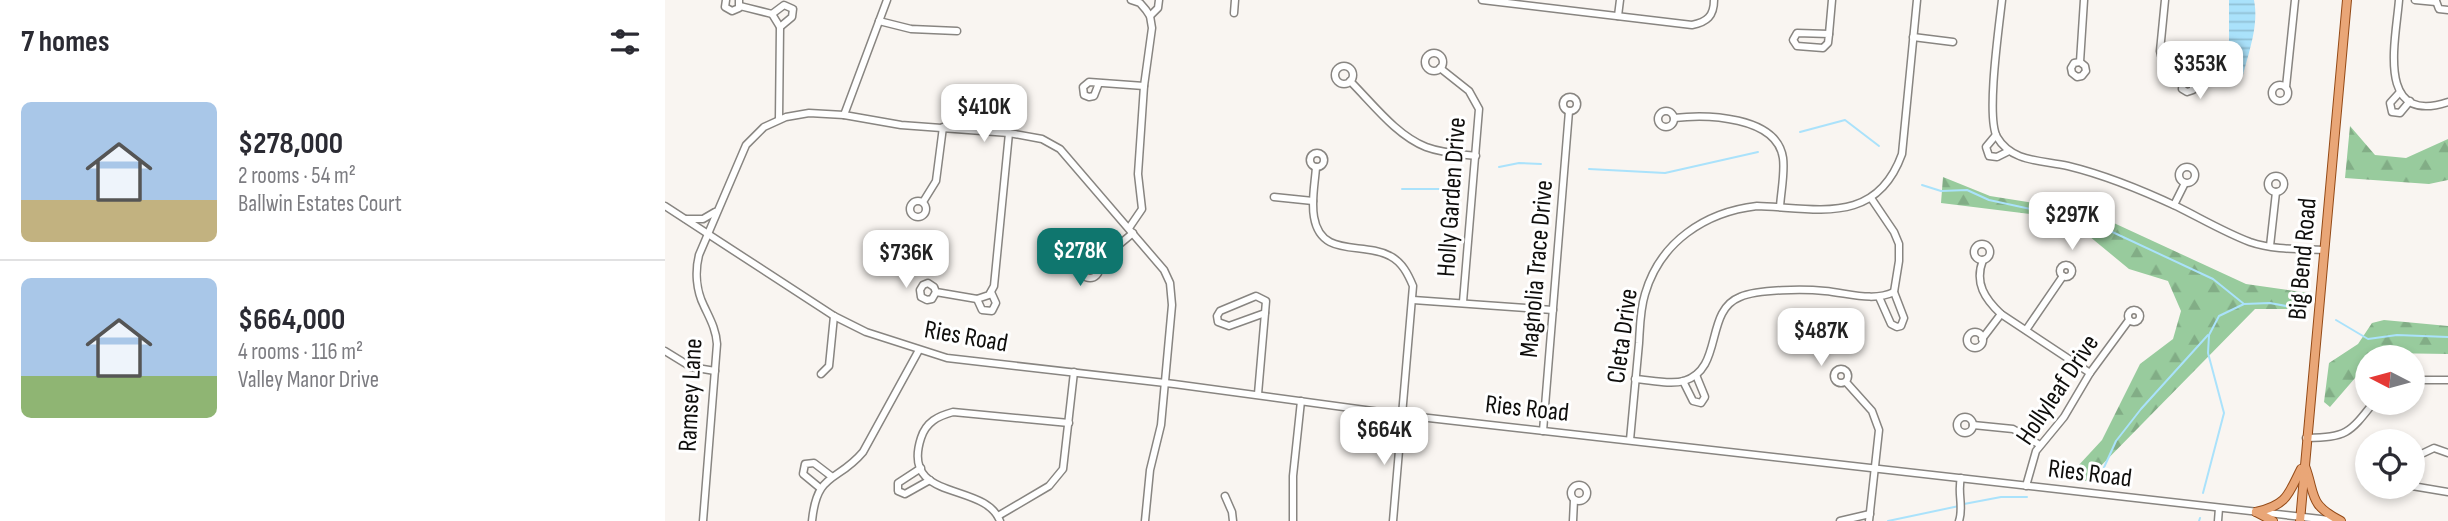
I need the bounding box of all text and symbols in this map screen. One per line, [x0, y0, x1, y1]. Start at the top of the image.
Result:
icon: filters [606, 23, 644, 61]
text: 7 homes [21, 24, 109, 60]
pin: $353K [2151, 42, 2249, 101]
text: $353K [2173, 50, 2227, 78]
pin: $410K [935, 85, 1033, 144]
text: $410K [957, 93, 1011, 121]
street label: Holly Garden Drive [1431, 116, 1473, 278]
text: $278,000 [238, 126, 343, 162]
icon: home [77, 130, 161, 214]
text: 2 rooms · 54 m² [238, 162, 356, 190]
street label: Magnolia Trace Drive [1514, 179, 1560, 359]
text: Ballwin Estates Court [238, 190, 402, 218]
pin: $297K [2023, 192, 2121, 252]
street label: Big Bend Road [2282, 197, 2324, 321]
text: $297K [2045, 201, 2099, 229]
pin: $278K [1031, 229, 1129, 288]
pin: $736K [857, 230, 955, 290]
text: $278K [1053, 237, 1107, 265]
text: $736K [879, 239, 933, 267]
street label: Cleta Drive [1601, 287, 1645, 385]
text: $664,000 [238, 302, 345, 338]
icon: home [77, 306, 161, 390]
pin: $487K [1772, 308, 1870, 368]
street label: Ries Road [922, 314, 1010, 360]
text: $487K [1794, 317, 1848, 345]
street label: Hollyleaf Drive [2010, 329, 2106, 451]
text: 4 rooms · 116 m² [238, 338, 363, 366]
street label: Ramsey Lane [673, 338, 709, 452]
north arrow [2355, 345, 2425, 415]
map controls [2355, 345, 2425, 499]
text: Valley Manor Drive [238, 366, 379, 394]
street label: Ries Road [1484, 389, 1570, 429]
pin: $664K [1335, 407, 1433, 467]
text: $664K [1356, 416, 1412, 444]
button: locate [2355, 429, 2425, 499]
street label: Ries Road [2046, 453, 2134, 495]

